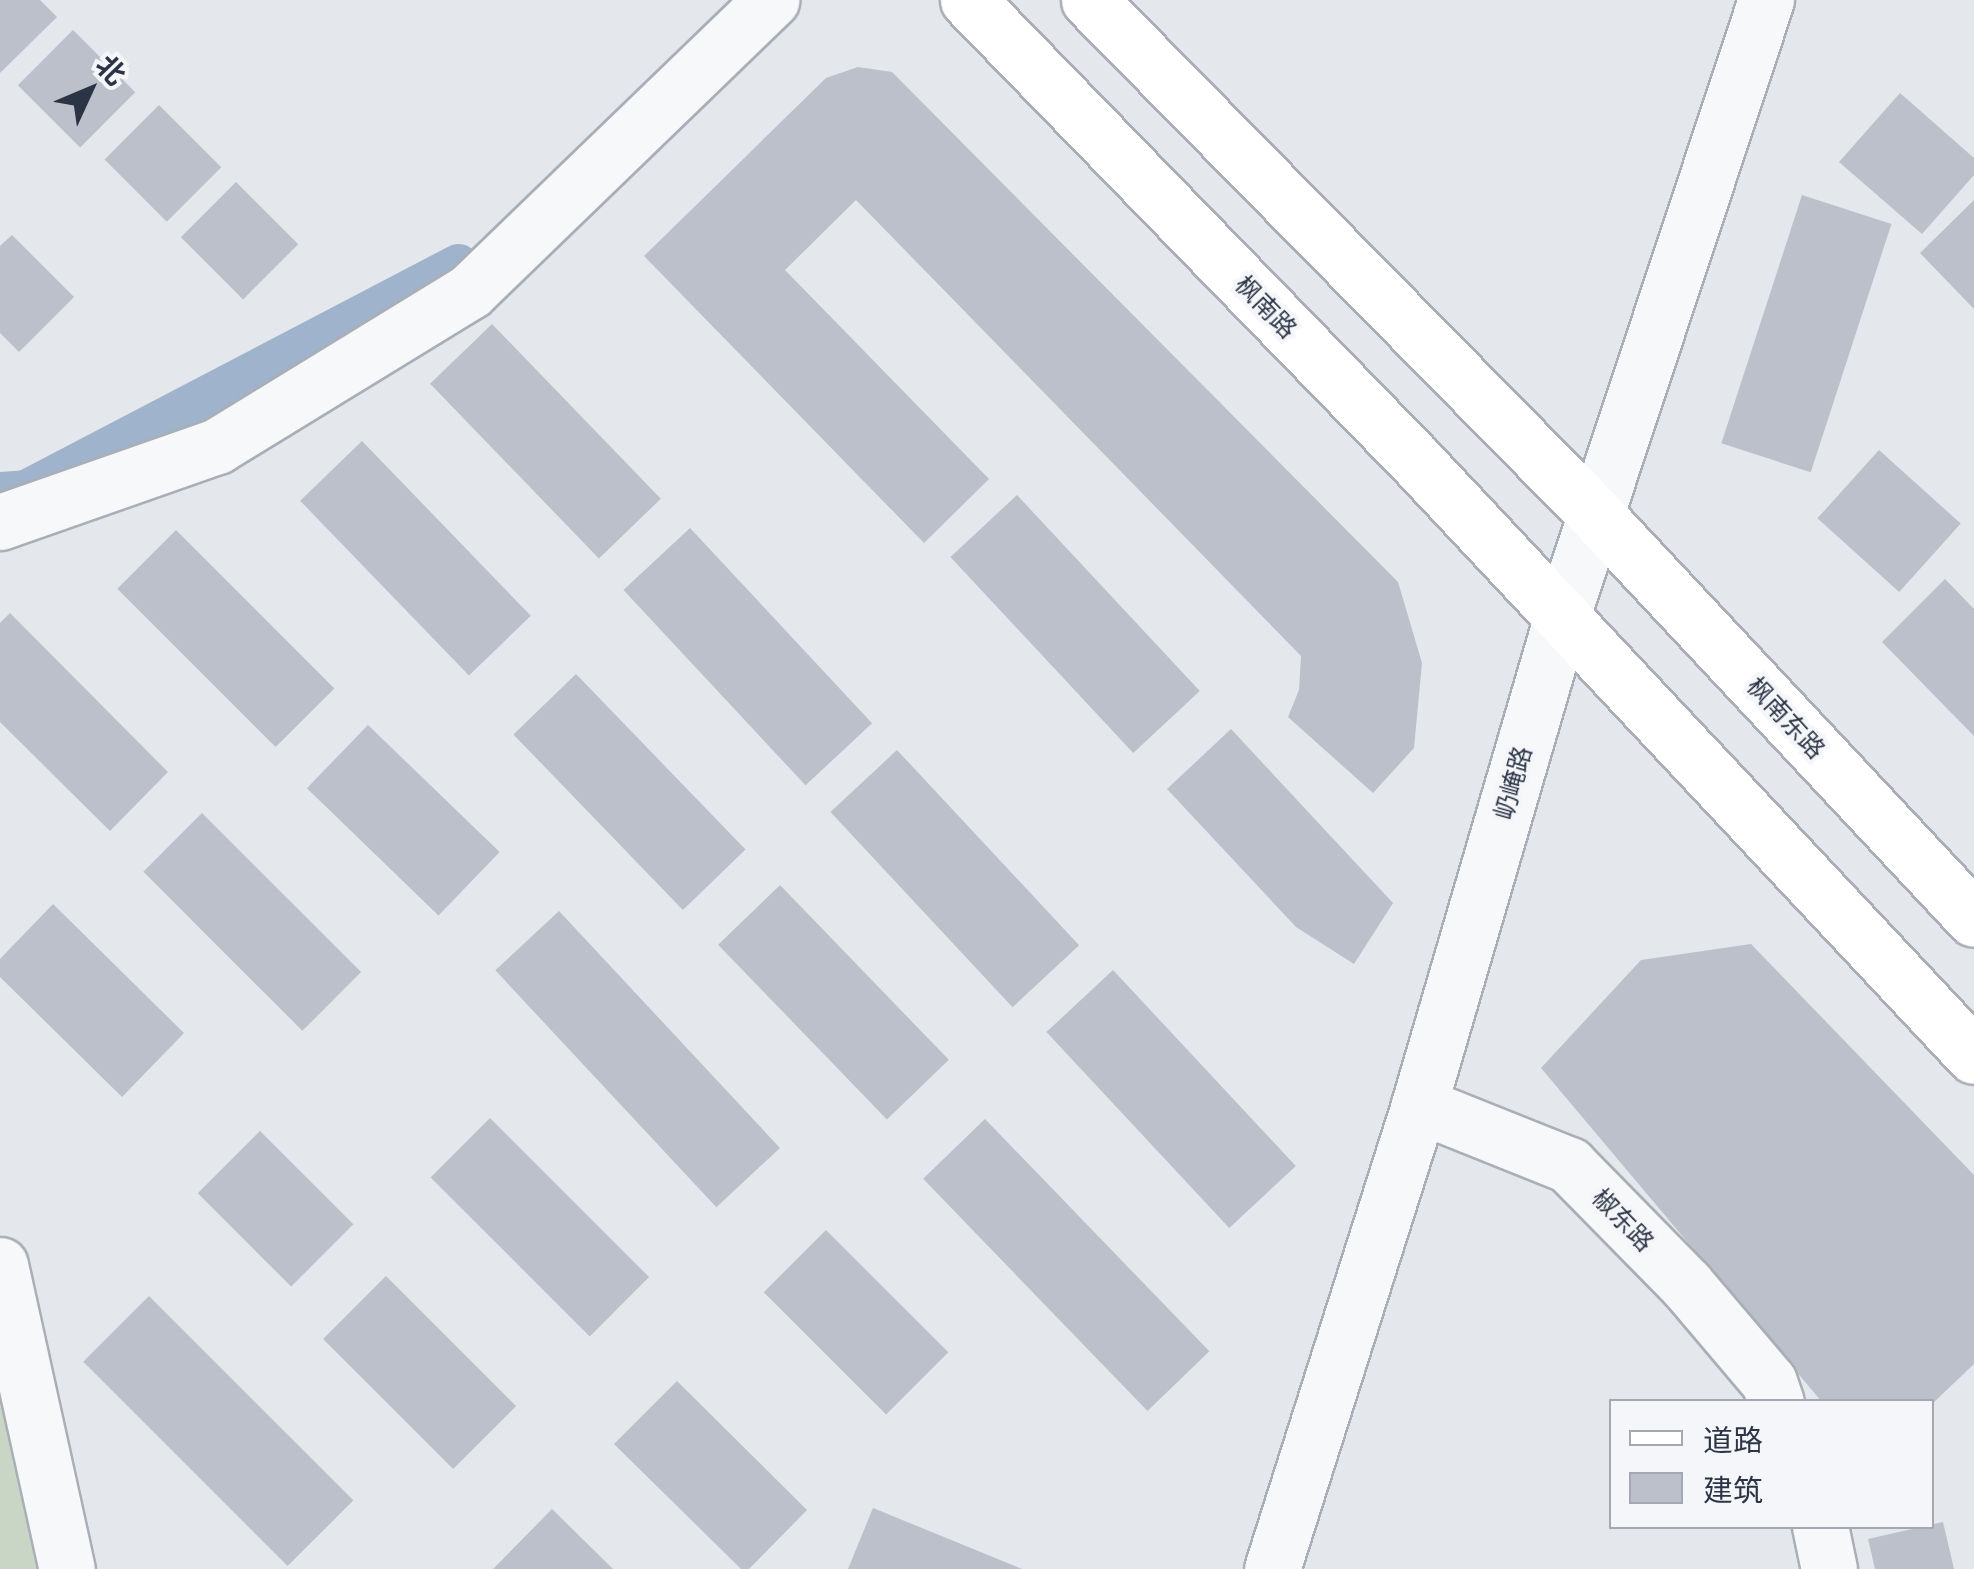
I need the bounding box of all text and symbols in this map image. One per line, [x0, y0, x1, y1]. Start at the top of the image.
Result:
north arrow [40, 40, 140, 140]
text: 北 [88, 46, 135, 92]
street label: 枫南路 [1229, 270, 1303, 344]
street label: 枫南东路 [1741, 671, 1831, 765]
street label: 屷崦路 [1488, 743, 1538, 823]
street label: 椒东路 [1586, 1183, 1660, 1257]
legend [1609, 1399, 1934, 1529]
text: 道路 [1703, 1419, 1763, 1460]
text: 建筑 [1703, 1469, 1763, 1510]

